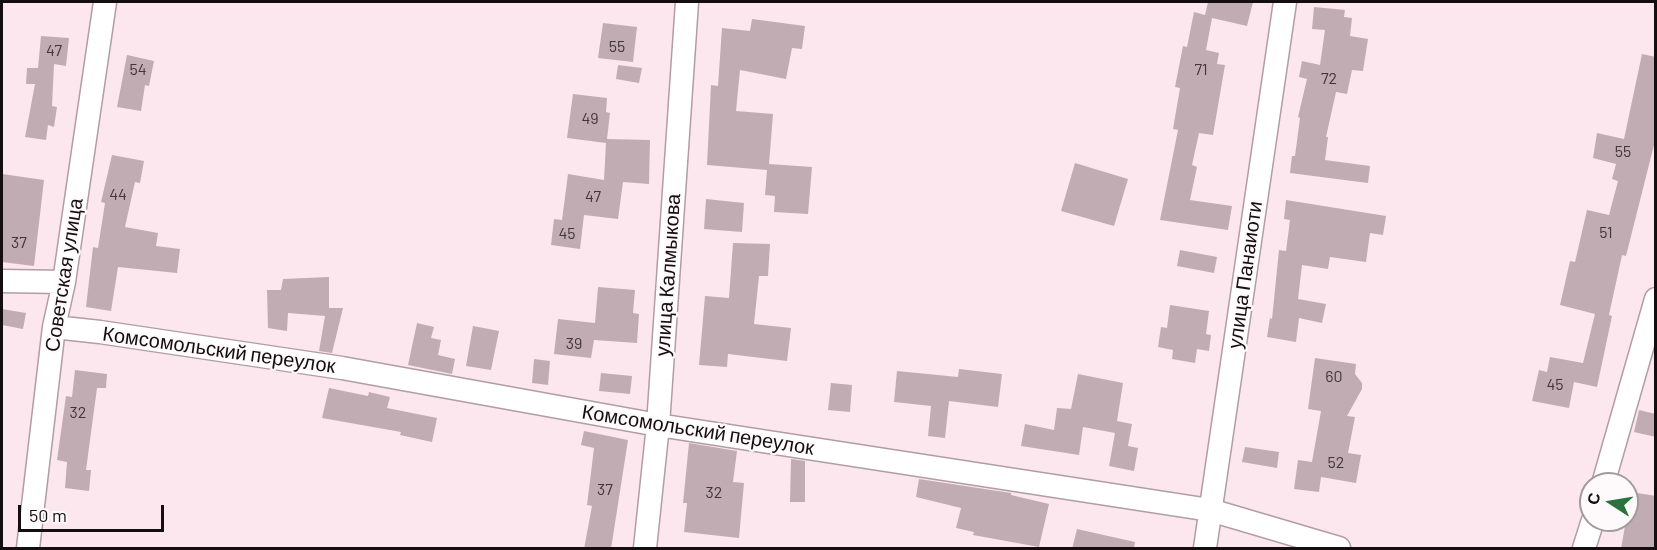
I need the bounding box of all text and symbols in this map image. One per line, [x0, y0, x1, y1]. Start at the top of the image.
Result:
house number: 55 [609, 37, 625, 57]
house number: 47 [46, 41, 62, 61]
house number: 54 [129, 60, 147, 80]
house number: 71 [1194, 60, 1208, 80]
house number: 72 [1321, 69, 1337, 89]
house number: 49 [581, 109, 599, 129]
house number: 55 [1615, 142, 1631, 162]
house number: 44 [109, 185, 127, 205]
house number: 47 [585, 187, 601, 207]
street label: улица Калмыкова [650, 193, 686, 357]
street label: Советская улица [40, 196, 88, 354]
street label: улица Панаиоти [1223, 200, 1267, 350]
house number: 51 [1599, 223, 1613, 243]
house number: 45 [558, 224, 576, 244]
house number: 37 [11, 233, 27, 253]
street label: Комсомольский переулок [101, 322, 337, 378]
house number: 39 [566, 334, 582, 354]
house number: 60 [1325, 367, 1343, 387]
house number: 45 [1546, 375, 1564, 395]
street label: Комсомольский переулок [580, 400, 816, 460]
house number: 32 [70, 403, 86, 423]
house number: 52 [1328, 453, 1344, 473]
north arrow [1579, 472, 1639, 532]
house number: 37 [597, 480, 613, 500]
house number: 32 [706, 483, 722, 503]
text: С [1582, 491, 1603, 506]
scale bar [21, 493, 166, 531]
text: 50 m [29, 504, 67, 526]

